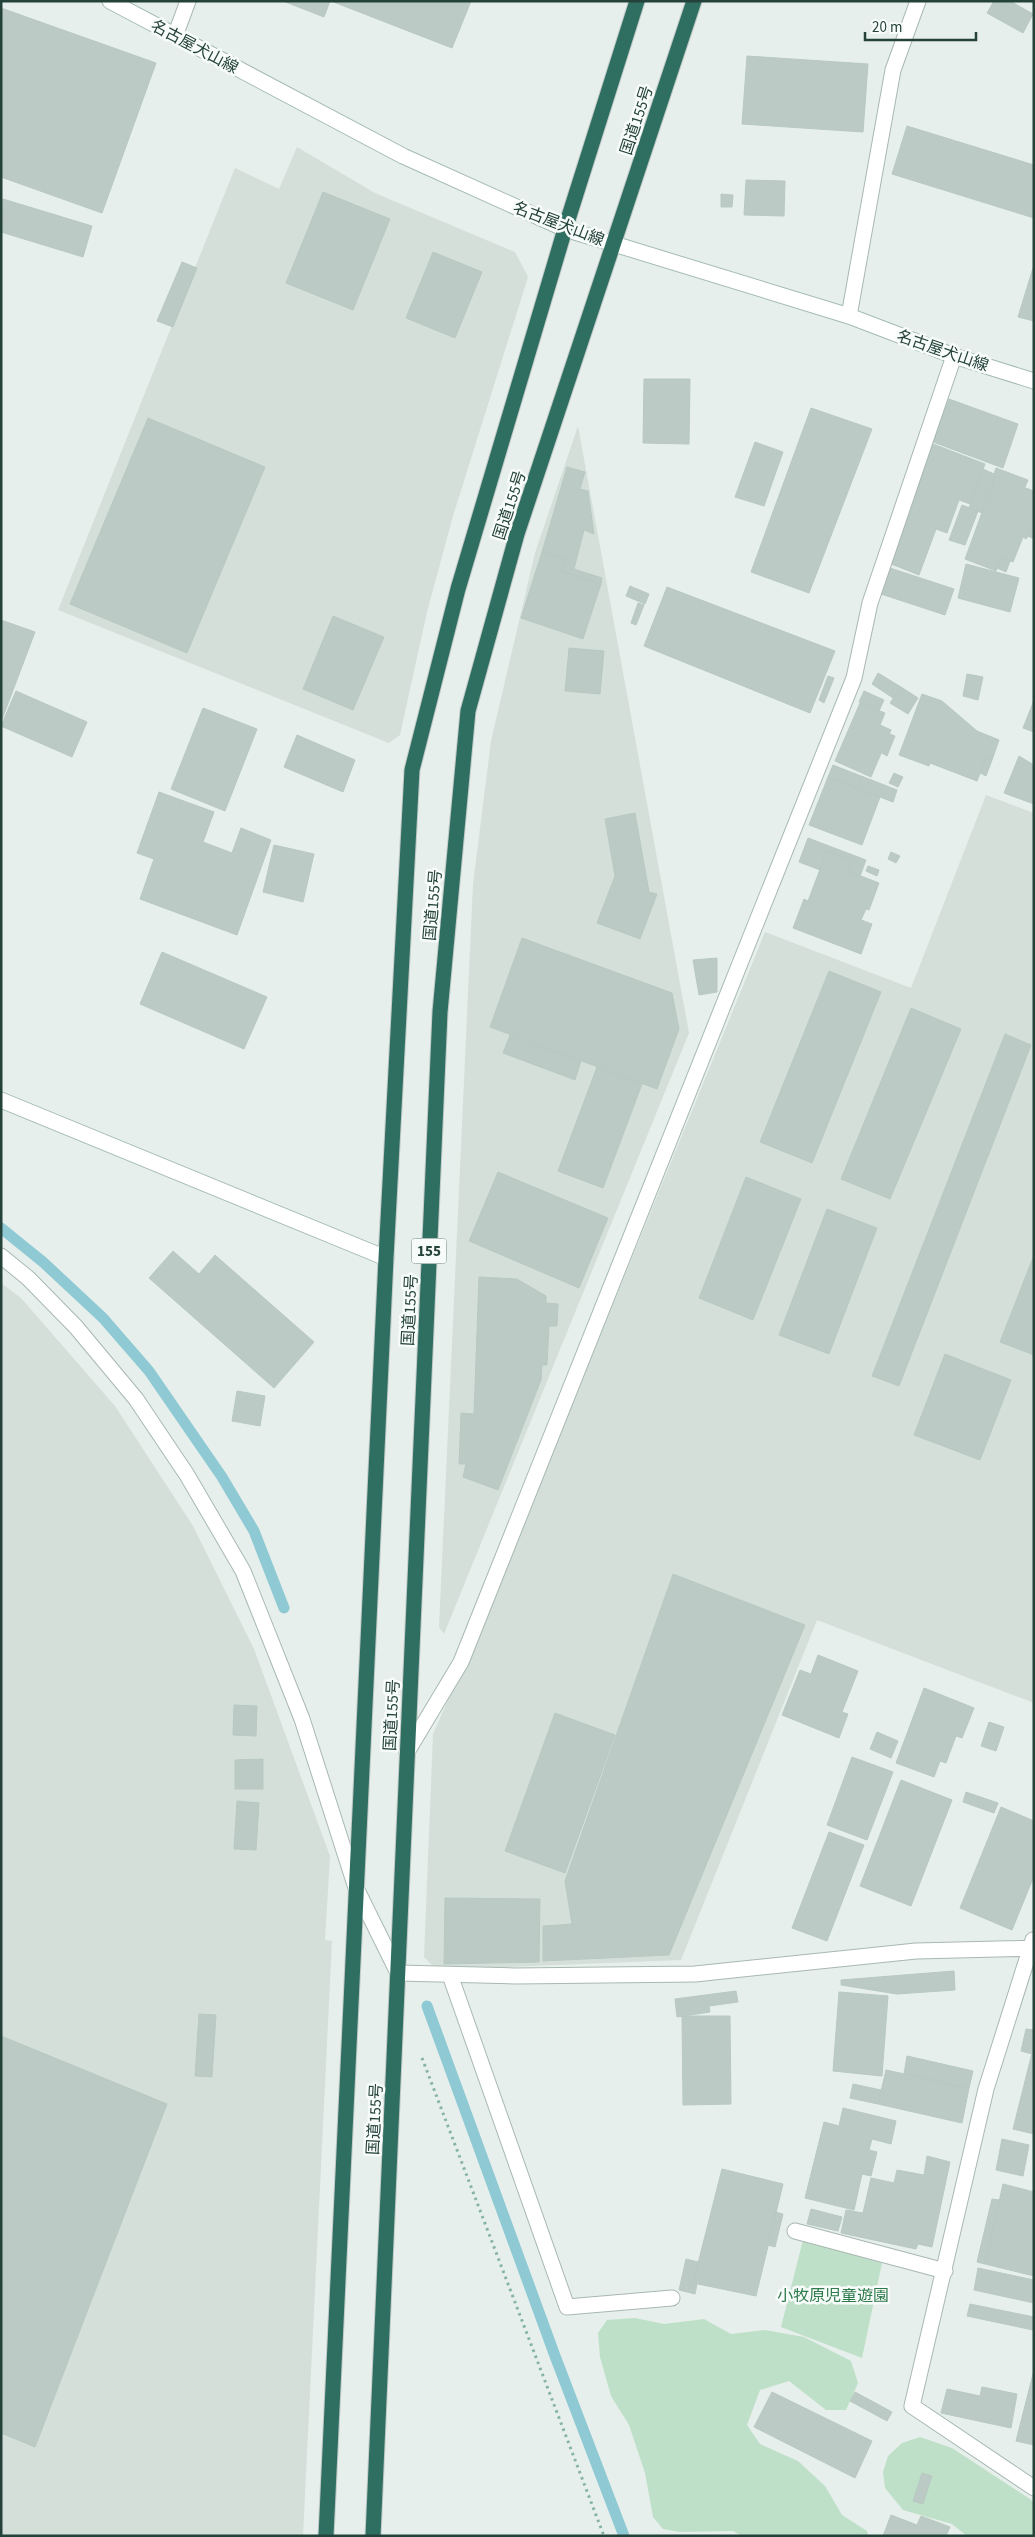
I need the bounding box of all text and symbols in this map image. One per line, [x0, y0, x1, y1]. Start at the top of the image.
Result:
scale bar [865, 10, 976, 42]
street label: 名古屋犬山線 [147, 15, 242, 79]
text: 20 m [872, 17, 902, 38]
street label: 国道155号 [615, 83, 659, 158]
street label: 名古屋犬山線 [510, 196, 607, 251]
street label: 名古屋犬山線 [894, 325, 992, 377]
street label: 国道155号 [488, 468, 532, 543]
street label: 国道155号 [419, 868, 447, 942]
road number: 155 [412, 1238, 446, 1264]
street label: 国道155号 [397, 1274, 423, 1347]
street label: 国道155号 [379, 1679, 405, 1752]
street label: 国道155号 [362, 2083, 388, 2156]
park label: 小牧原児童遊園 [777, 2285, 889, 2307]

